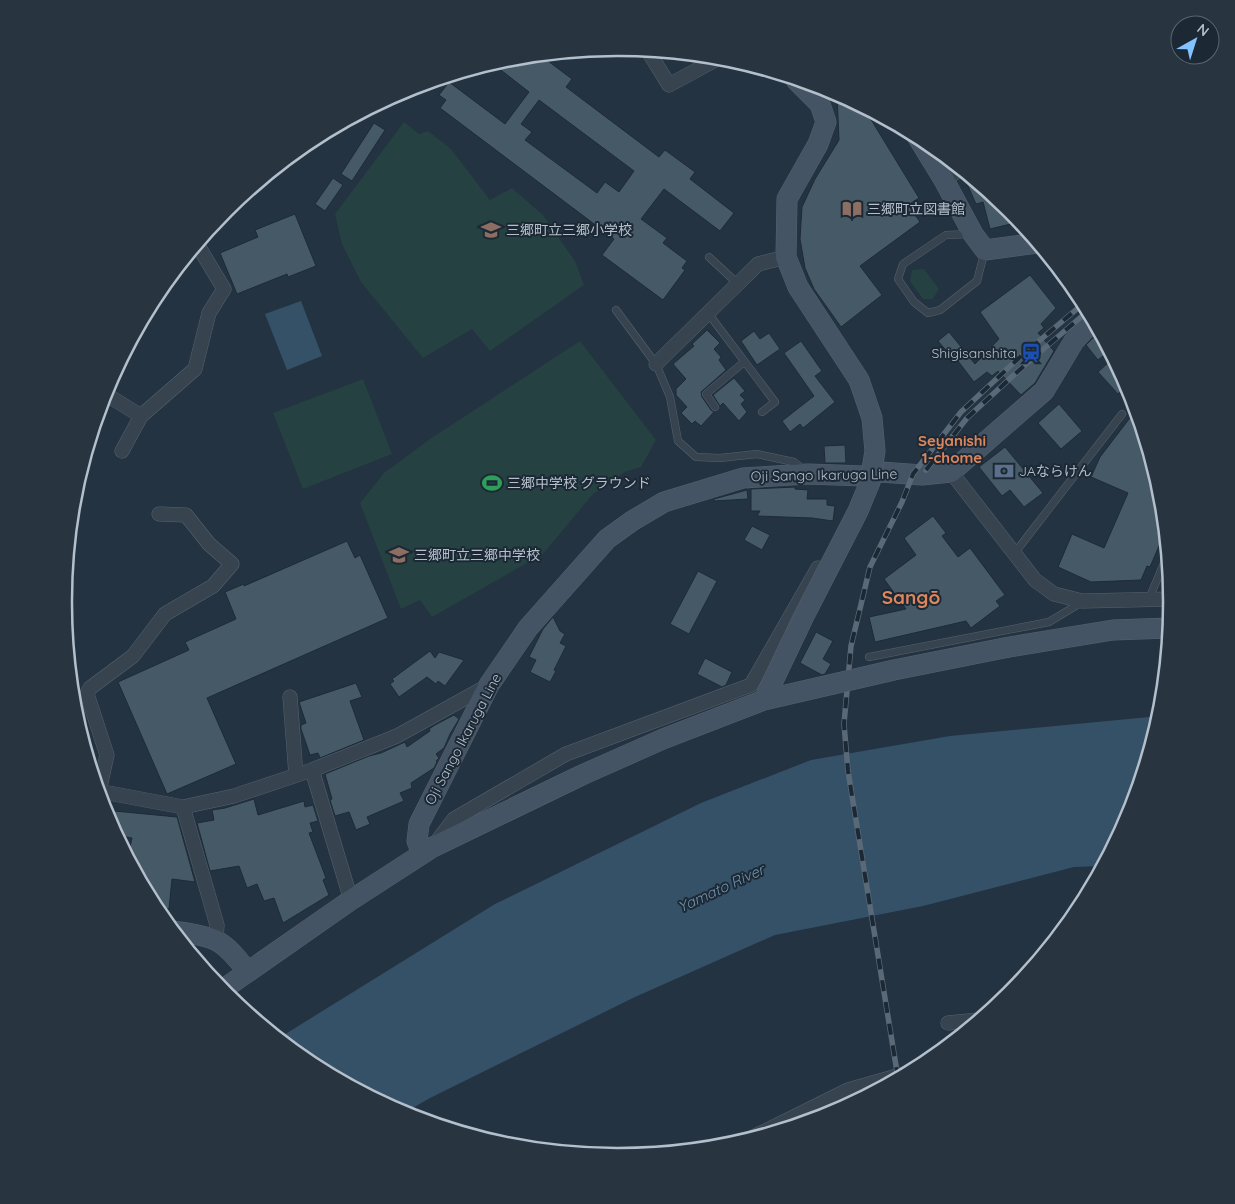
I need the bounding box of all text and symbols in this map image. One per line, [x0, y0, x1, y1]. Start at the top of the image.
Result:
north arrow [1170, 15, 1220, 65]
text: N [1194, 20, 1213, 40]
library icon: 三郷町立図書館 [841, 198, 863, 220]
place label: 三郷町立図書館 [867, 200, 965, 218]
school or university icon: 三郷町立三郷小学校 [480, 219, 502, 241]
place label: 三郷町立三郷小学校 [506, 221, 632, 239]
station icon: Shigisanshita [1020, 342, 1042, 364]
place label: Shigisanshita [931, 344, 1016, 362]
district label: Seyanishi 1-chome [918, 431, 986, 467]
bank icon: JAならけん [993, 460, 1015, 482]
place label: JAならけん [1019, 462, 1092, 480]
street label: Oji Sango Ikaruga Line [751, 465, 898, 485]
sports icon: 三郷中学校 グラウンド [481, 472, 503, 494]
place label: 三郷中学校 グラウンド [507, 474, 651, 492]
school or university icon: 三郷町立三郷中学校 [388, 544, 410, 566]
place label: 三郷町立三郷中学校 [414, 546, 540, 564]
district label: Sangō [882, 585, 940, 609]
street label: Oji Sango Ikaruga Line [421, 670, 505, 808]
water label: Yamato River [675, 859, 769, 916]

